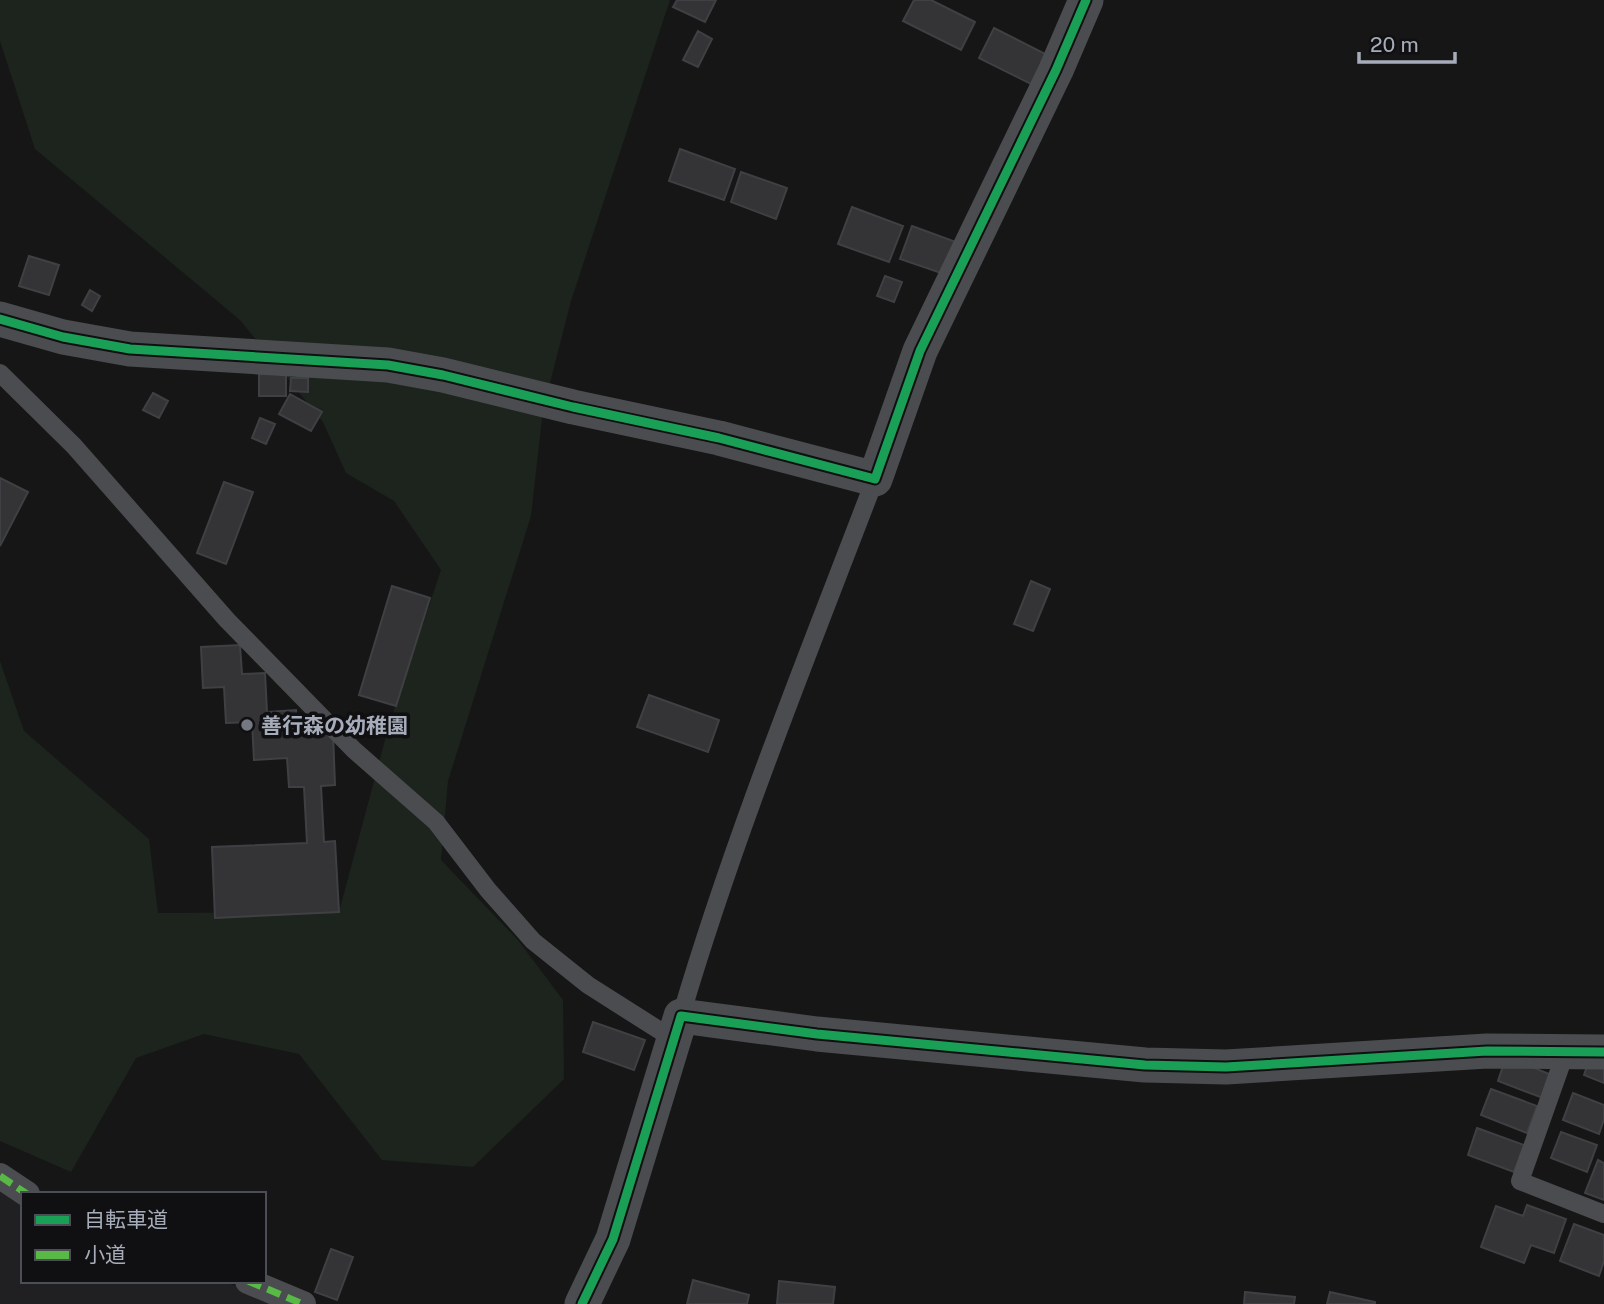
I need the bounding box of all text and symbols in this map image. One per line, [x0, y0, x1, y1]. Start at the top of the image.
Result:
scale bar [1359, 21, 1455, 65]
text: 20 m [1370, 32, 1419, 57]
place label: 善行森の幼稚園 [261, 713, 408, 738]
marker: 善行森の幼稚園 [239, 717, 255, 733]
legend [21, 1192, 266, 1283]
text: 自転車道 [84, 1207, 168, 1232]
text: 小道 [84, 1242, 126, 1267]

